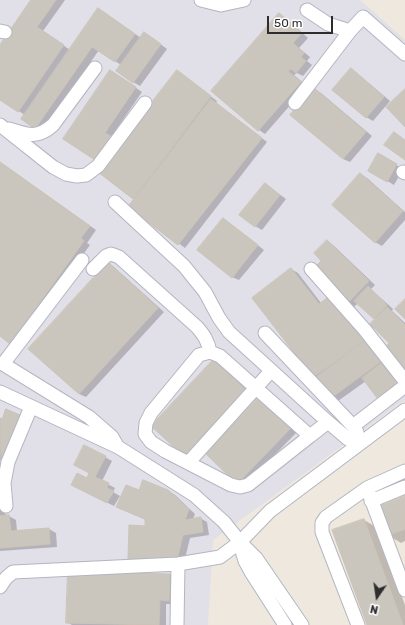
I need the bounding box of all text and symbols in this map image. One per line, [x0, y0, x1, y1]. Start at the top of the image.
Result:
scale bar [269, 8, 335, 34]
text: 50 m [274, 16, 302, 30]
north arrow [357, 577, 397, 617]
text: N [369, 602, 380, 616]

